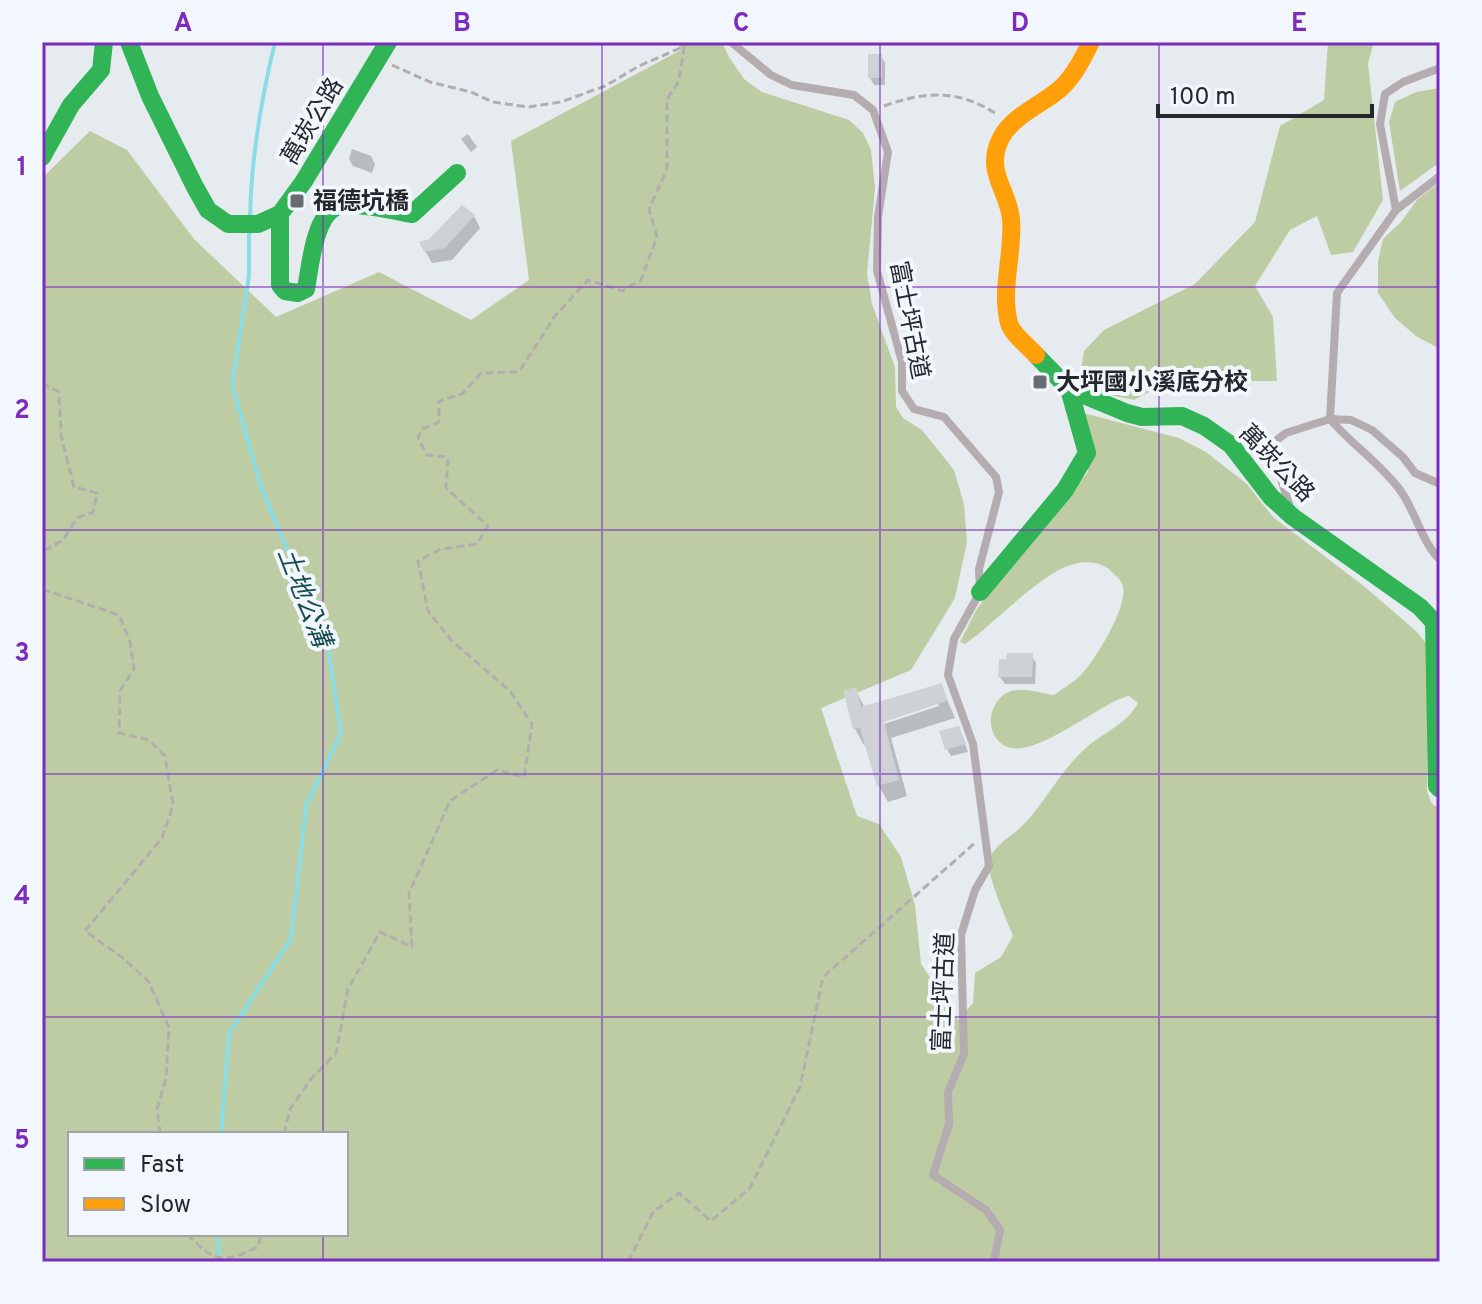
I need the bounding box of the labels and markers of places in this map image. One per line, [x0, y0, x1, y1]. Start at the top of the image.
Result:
place label: 福德坑橋 [313, 188, 409, 218]
marker: 福德坑橋 [288, 192, 306, 210]
place label: 大坪國小溪底分校 [1056, 369, 1248, 399]
marker: 大坪國小溪底分校 [1031, 373, 1049, 391]

